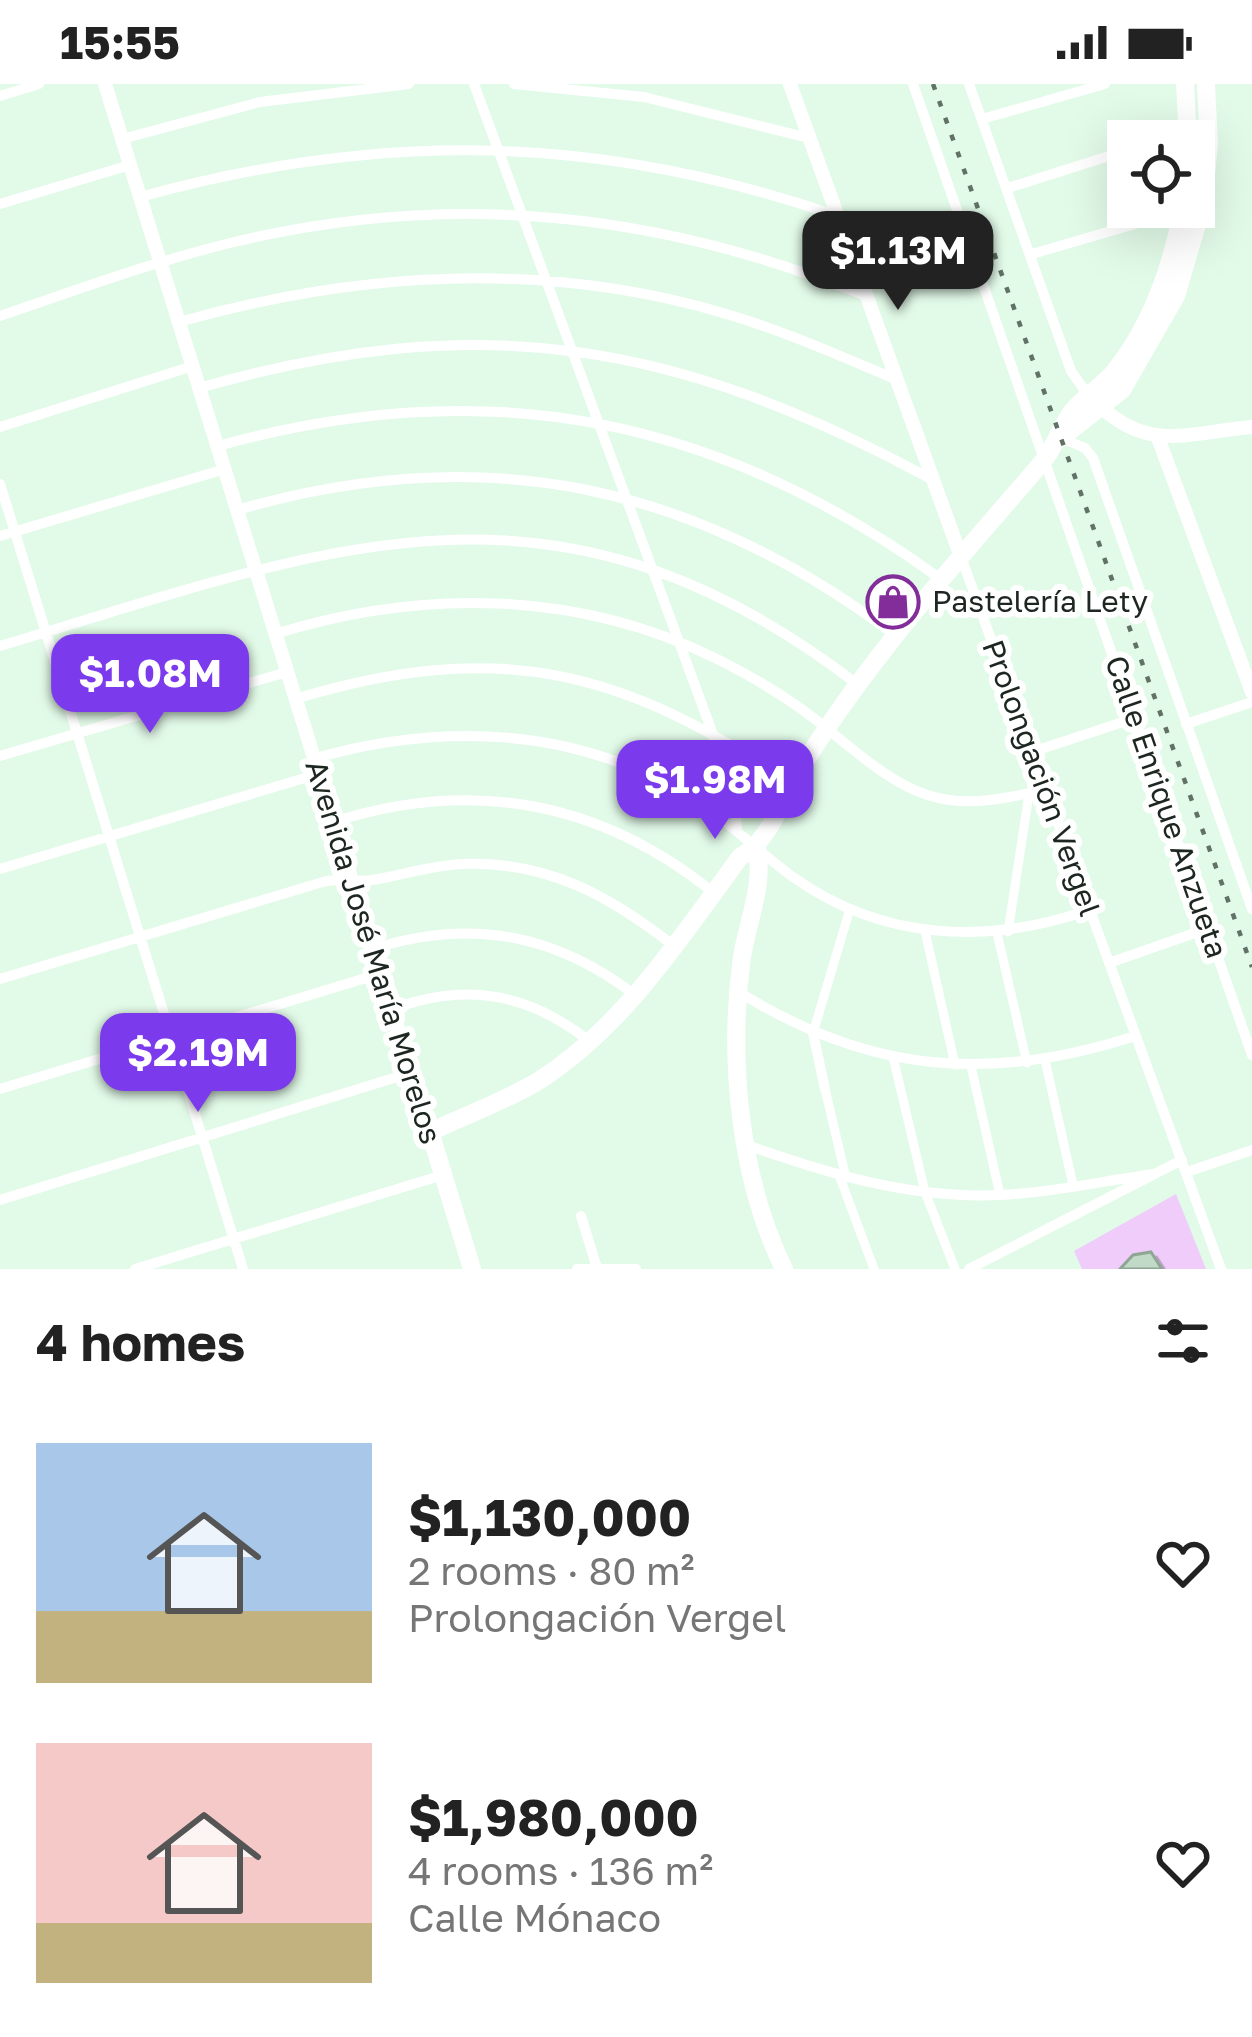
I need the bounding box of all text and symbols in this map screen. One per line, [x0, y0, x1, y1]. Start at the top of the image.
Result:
text: 15:55 [60, 15, 180, 69]
map controls [1107, 120, 1215, 228]
button: locate [1107, 120, 1215, 228]
pin: $1.13M [800, 211, 996, 313]
text: $1.13M [829, 226, 967, 273]
shop icon: Pastelería Lety [865, 574, 921, 630]
place label: Pastelería Lety [932, 583, 1148, 619]
pin: $1.08M [52, 634, 248, 736]
street label: Prolongación Vergel [975, 635, 1109, 921]
text: $1.08M [78, 649, 222, 696]
street label: Calle Enrique Anzueta [1098, 651, 1236, 963]
pin: $1.98M [617, 740, 813, 842]
street label: Avenida José María Morelos [298, 755, 450, 1148]
text: $1.98M [643, 755, 787, 802]
pin: $2.19M [100, 1013, 296, 1115]
text: $2.19M [127, 1028, 269, 1075]
icon: filters [1150, 1308, 1216, 1374]
text: 4 homes [36, 1311, 245, 1372]
text: $1,130,000 [408, 1486, 691, 1547]
icon: home [132, 1491, 276, 1635]
icon: heart [1150, 1530, 1216, 1596]
text: 2 rooms · 80 m² [408, 1547, 695, 1594]
text: Prolongación Vergel [408, 1594, 786, 1641]
text: $1,980,000 [408, 1786, 699, 1847]
icon: home [132, 1791, 276, 1935]
icon: heart [1150, 1830, 1216, 1896]
text: 4 rooms · 136 m² [408, 1847, 713, 1894]
text: Calle Mónaco [408, 1894, 661, 1941]

